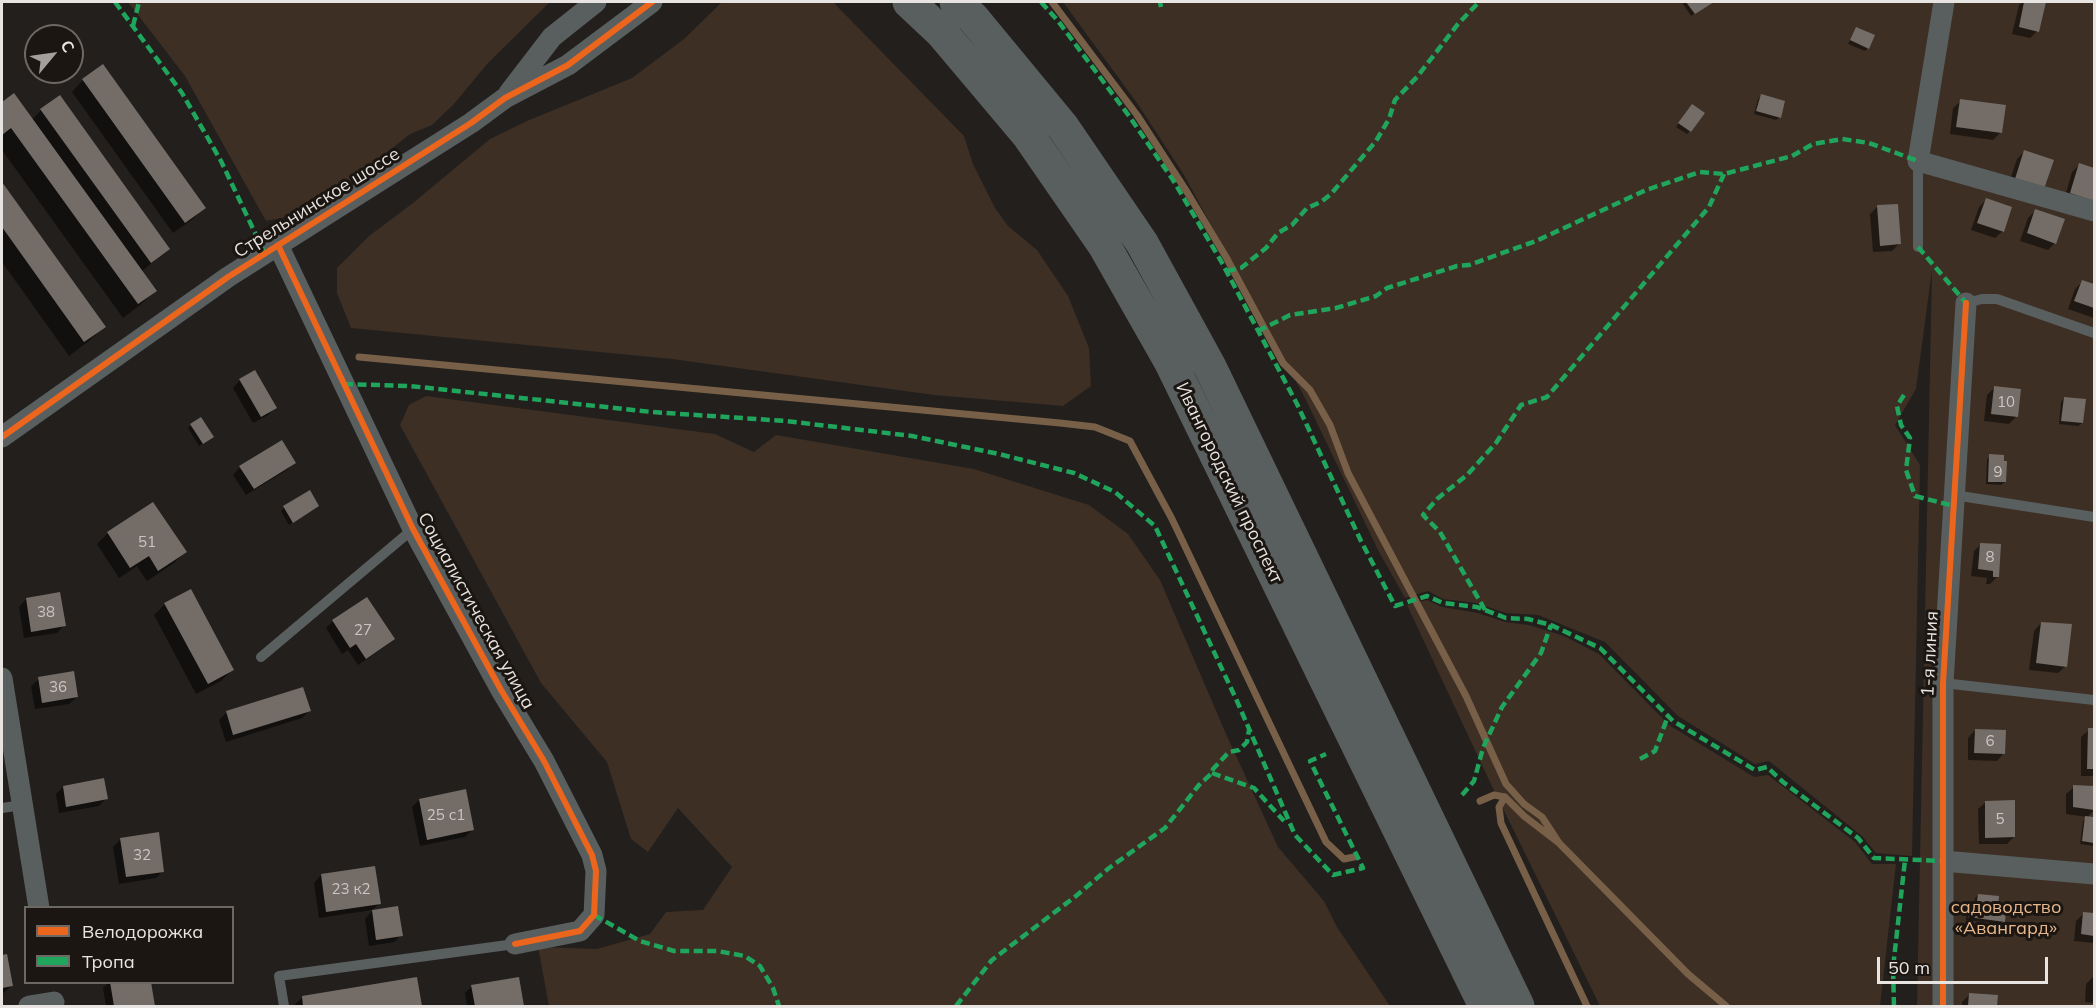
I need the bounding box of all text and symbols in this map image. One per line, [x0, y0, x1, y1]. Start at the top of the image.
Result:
north arrow [24, 24, 84, 84]
text: С [57, 37, 79, 56]
street label: Стрельнинское шоссе [230, 143, 404, 263]
street label: Ивангородский проспект [1171, 379, 1287, 587]
house number: 10 [1997, 393, 2015, 411]
house number: 9 [1994, 463, 2002, 481]
street label: Социалистическая улица [413, 509, 539, 713]
house number: 51 [138, 533, 156, 551]
house number: 8 [1986, 548, 1994, 566]
house number: 38 [37, 603, 55, 621]
street label: 1-я линия [1917, 611, 1943, 697]
house number: 27 [354, 621, 372, 639]
house number: 36 [49, 678, 67, 696]
house number: 6 [1986, 732, 1994, 750]
house number: 25 с1 [427, 806, 465, 824]
house number: 5 [1996, 810, 2004, 828]
house number: 32 [133, 846, 151, 864]
house number: 23 к2 [332, 880, 370, 898]
park label: садоводство «Авангард» [1951, 897, 2061, 940]
legend [24, 906, 234, 984]
text: Велодорожка [82, 920, 203, 943]
scale bar [1880, 945, 2051, 983]
text: Тропа [82, 950, 135, 973]
text: 50 m [1888, 956, 1930, 979]

